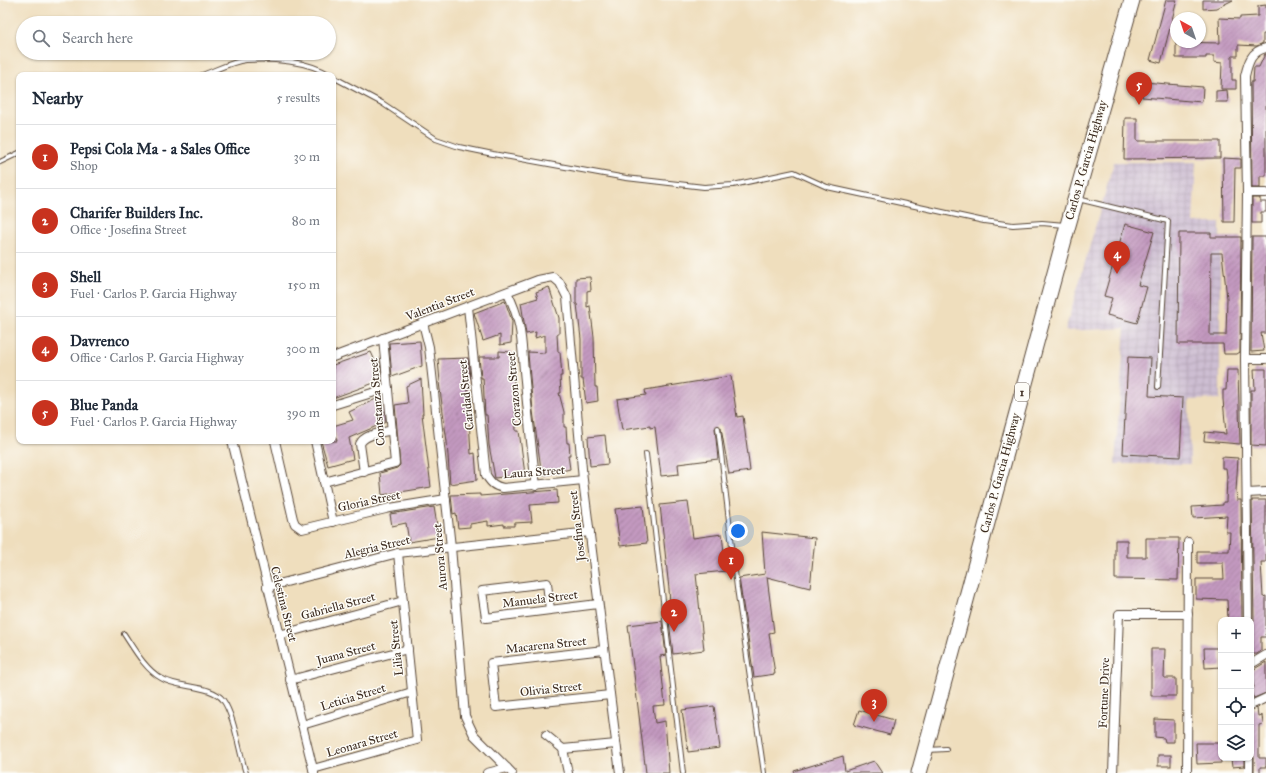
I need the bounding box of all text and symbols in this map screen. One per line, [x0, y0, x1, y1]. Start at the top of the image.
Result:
north arrow [1170, 12, 1206, 48]
search box [16, 16, 336, 60]
icon: search [30, 27, 52, 49]
text: Search here [62, 29, 133, 47]
pin: 5 [1126, 72, 1152, 105]
text: Nearby [32, 88, 83, 109]
text: 5 results [276, 90, 320, 106]
street label: Carlos P. Garcia Highway [1062, 98, 1111, 222]
text: Pepsi Cola Ma - a Sales Office [70, 140, 250, 158]
text: 1 [42, 149, 48, 165]
text: 30 m [294, 149, 320, 165]
text: Shop [70, 158, 98, 174]
text: Charifer Builders Inc. [70, 204, 203, 222]
text: 2 [42, 213, 48, 229]
text: 80 m [292, 213, 320, 229]
text: Office · Josefina Street [70, 222, 186, 238]
pin: 4 [1104, 241, 1130, 274]
text: Shell [70, 268, 101, 286]
text: 3 [42, 277, 48, 293]
text: 150 m [288, 277, 320, 293]
street label: Valentia Street [403, 284, 477, 324]
text: Fuel · Carlos P. Garcia Highway [70, 286, 237, 302]
text: Davrenco [70, 332, 129, 350]
text: 4 [41, 341, 49, 357]
text: 300 m [286, 341, 320, 357]
text: Office · Carlos P. Garcia Highway [70, 350, 244, 366]
street label: Corazon Street [504, 351, 524, 427]
street label: Contstanza Street [366, 357, 388, 447]
street label: Caridad Street [455, 358, 477, 431]
road number: 1 [1015, 383, 1029, 401]
text: Blue Panda [70, 396, 138, 414]
text: 5 [42, 405, 48, 421]
text: 390 m [287, 405, 320, 421]
street label: Carlos P. Garcia Highway [977, 411, 1024, 535]
text: Fuel · Carlos P. Garcia Highway [70, 414, 237, 430]
street label: Laura Street [502, 463, 566, 481]
street label: Gloria Street [337, 487, 402, 514]
street label: Josefina Street [566, 489, 590, 564]
your location [728, 521, 748, 541]
street label: Aurora Street [430, 522, 450, 592]
street label: Alegria Street [342, 532, 412, 563]
pin: 1 [718, 547, 744, 580]
street label: Celestina Street [268, 565, 300, 644]
street label: Manuela Street [501, 587, 579, 611]
street label: Gabriella Street [299, 589, 377, 623]
pin: 2 [661, 599, 687, 632]
map controls [1218, 617, 1254, 761]
button: + [1218, 617, 1254, 653]
street label: Lilia Street [386, 619, 406, 677]
street label: Macarena Street [505, 634, 588, 656]
street label: Juana Street [313, 638, 378, 669]
button: − [1218, 653, 1254, 689]
street label: Fortune Drive [1096, 657, 1112, 729]
street label: Olivia Street [519, 679, 583, 699]
street label: Leticia Street [319, 680, 388, 714]
pin: 3 [861, 689, 887, 722]
button: locate [1218, 689, 1254, 725]
button: layers [1218, 725, 1254, 761]
street label: Leonara Street [325, 726, 400, 760]

